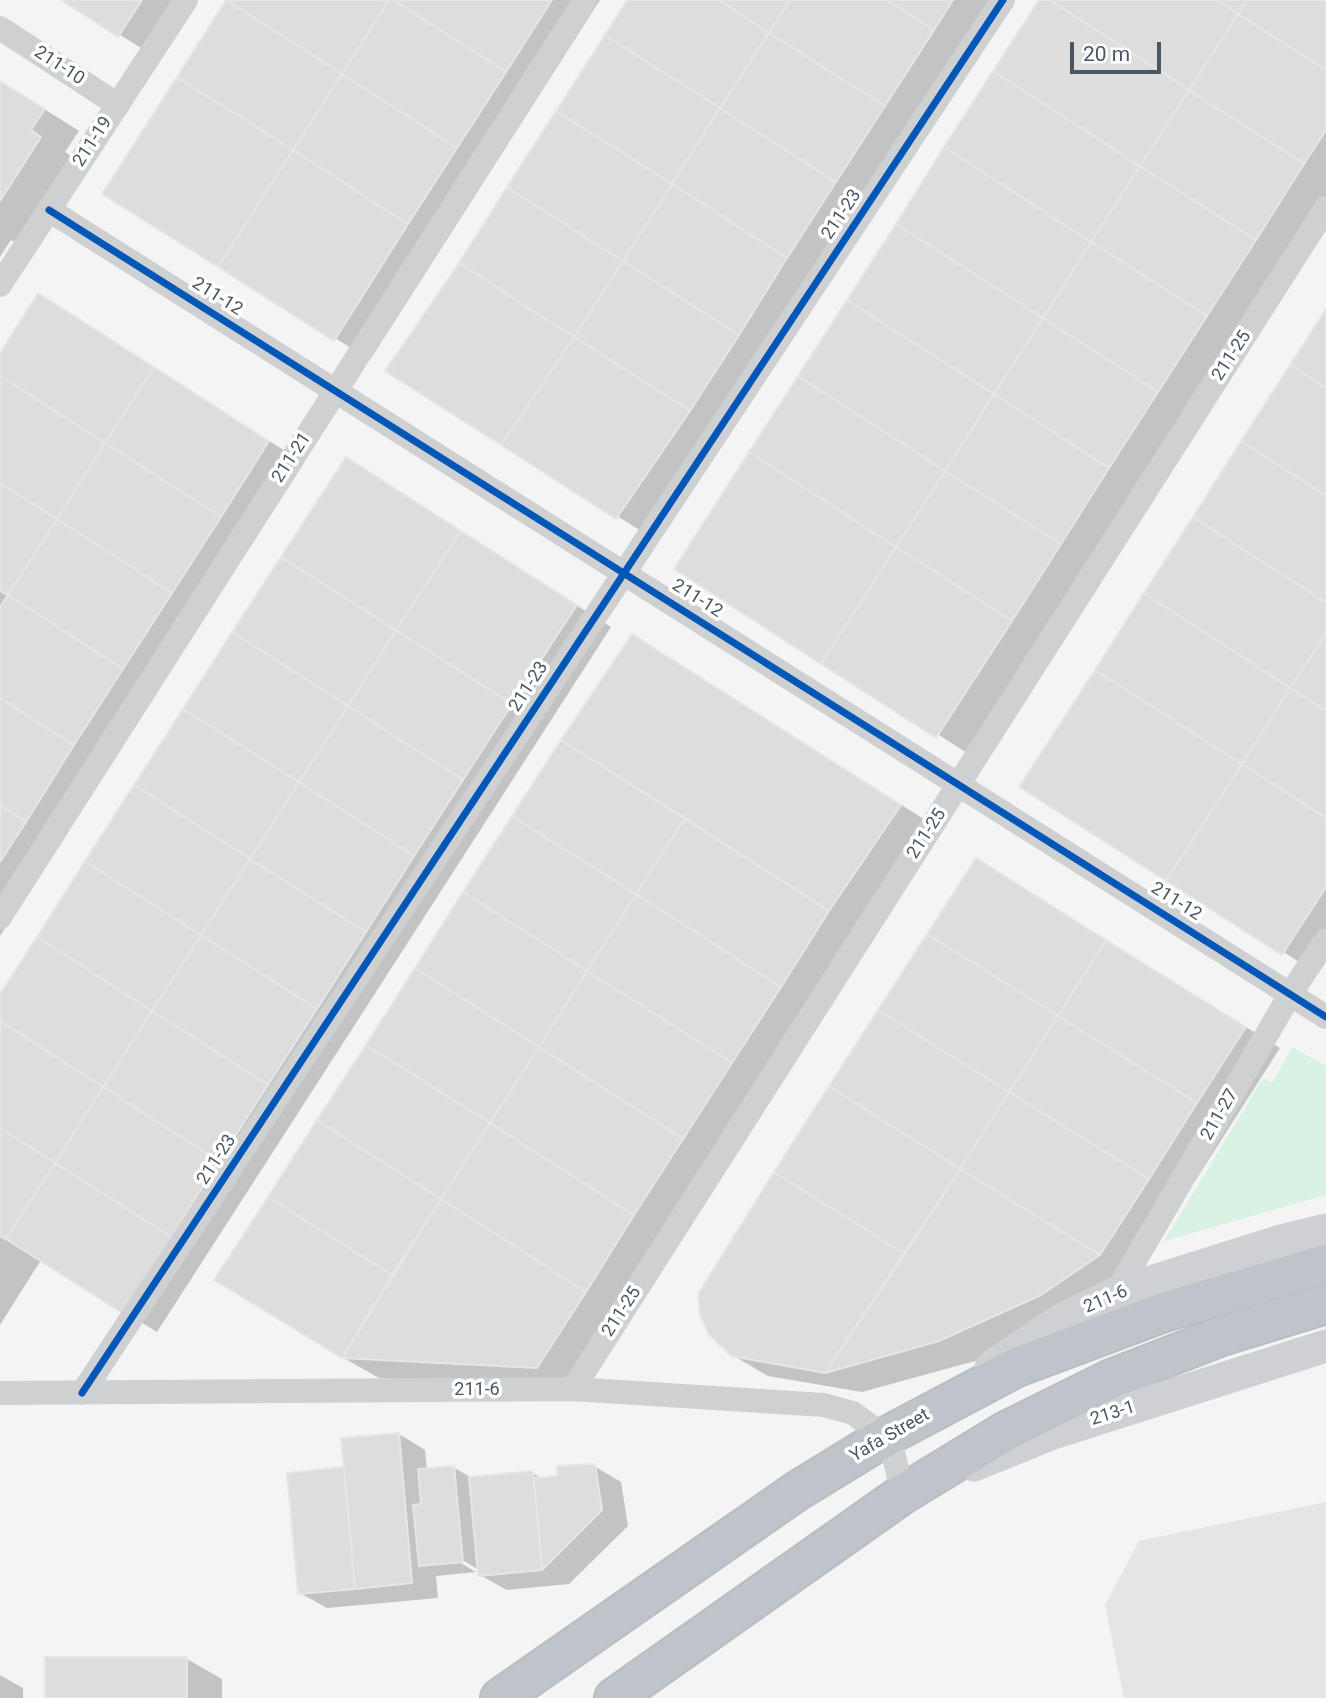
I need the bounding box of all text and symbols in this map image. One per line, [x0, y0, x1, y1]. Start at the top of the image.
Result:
scale bar [1074, 28, 1165, 72]
street label: 211-10 [30, 42, 88, 90]
text: 20 m [1083, 42, 1130, 66]
street label: 211-19 [69, 113, 117, 171]
street label: 211-23 [818, 186, 866, 244]
street label: 211-12 [188, 273, 246, 321]
street label: 211-25 [1208, 327, 1256, 385]
street label: 211-21 [268, 429, 316, 487]
street label: 211-12 [668, 575, 726, 623]
street label: 211-23 [505, 658, 553, 716]
street label: 211-25 [903, 805, 951, 863]
street label: 211-12 [1147, 878, 1205, 926]
street label: 211-27 [1197, 1086, 1243, 1144]
street label: 211-23 [193, 1131, 241, 1189]
street label: 211-6 [1081, 1281, 1131, 1319]
street label: 211-25 [598, 1283, 646, 1341]
street label: 211-6 [454, 1379, 500, 1401]
street label: 213-1 [1088, 1397, 1138, 1431]
street label: Yafa Street [847, 1405, 933, 1467]

